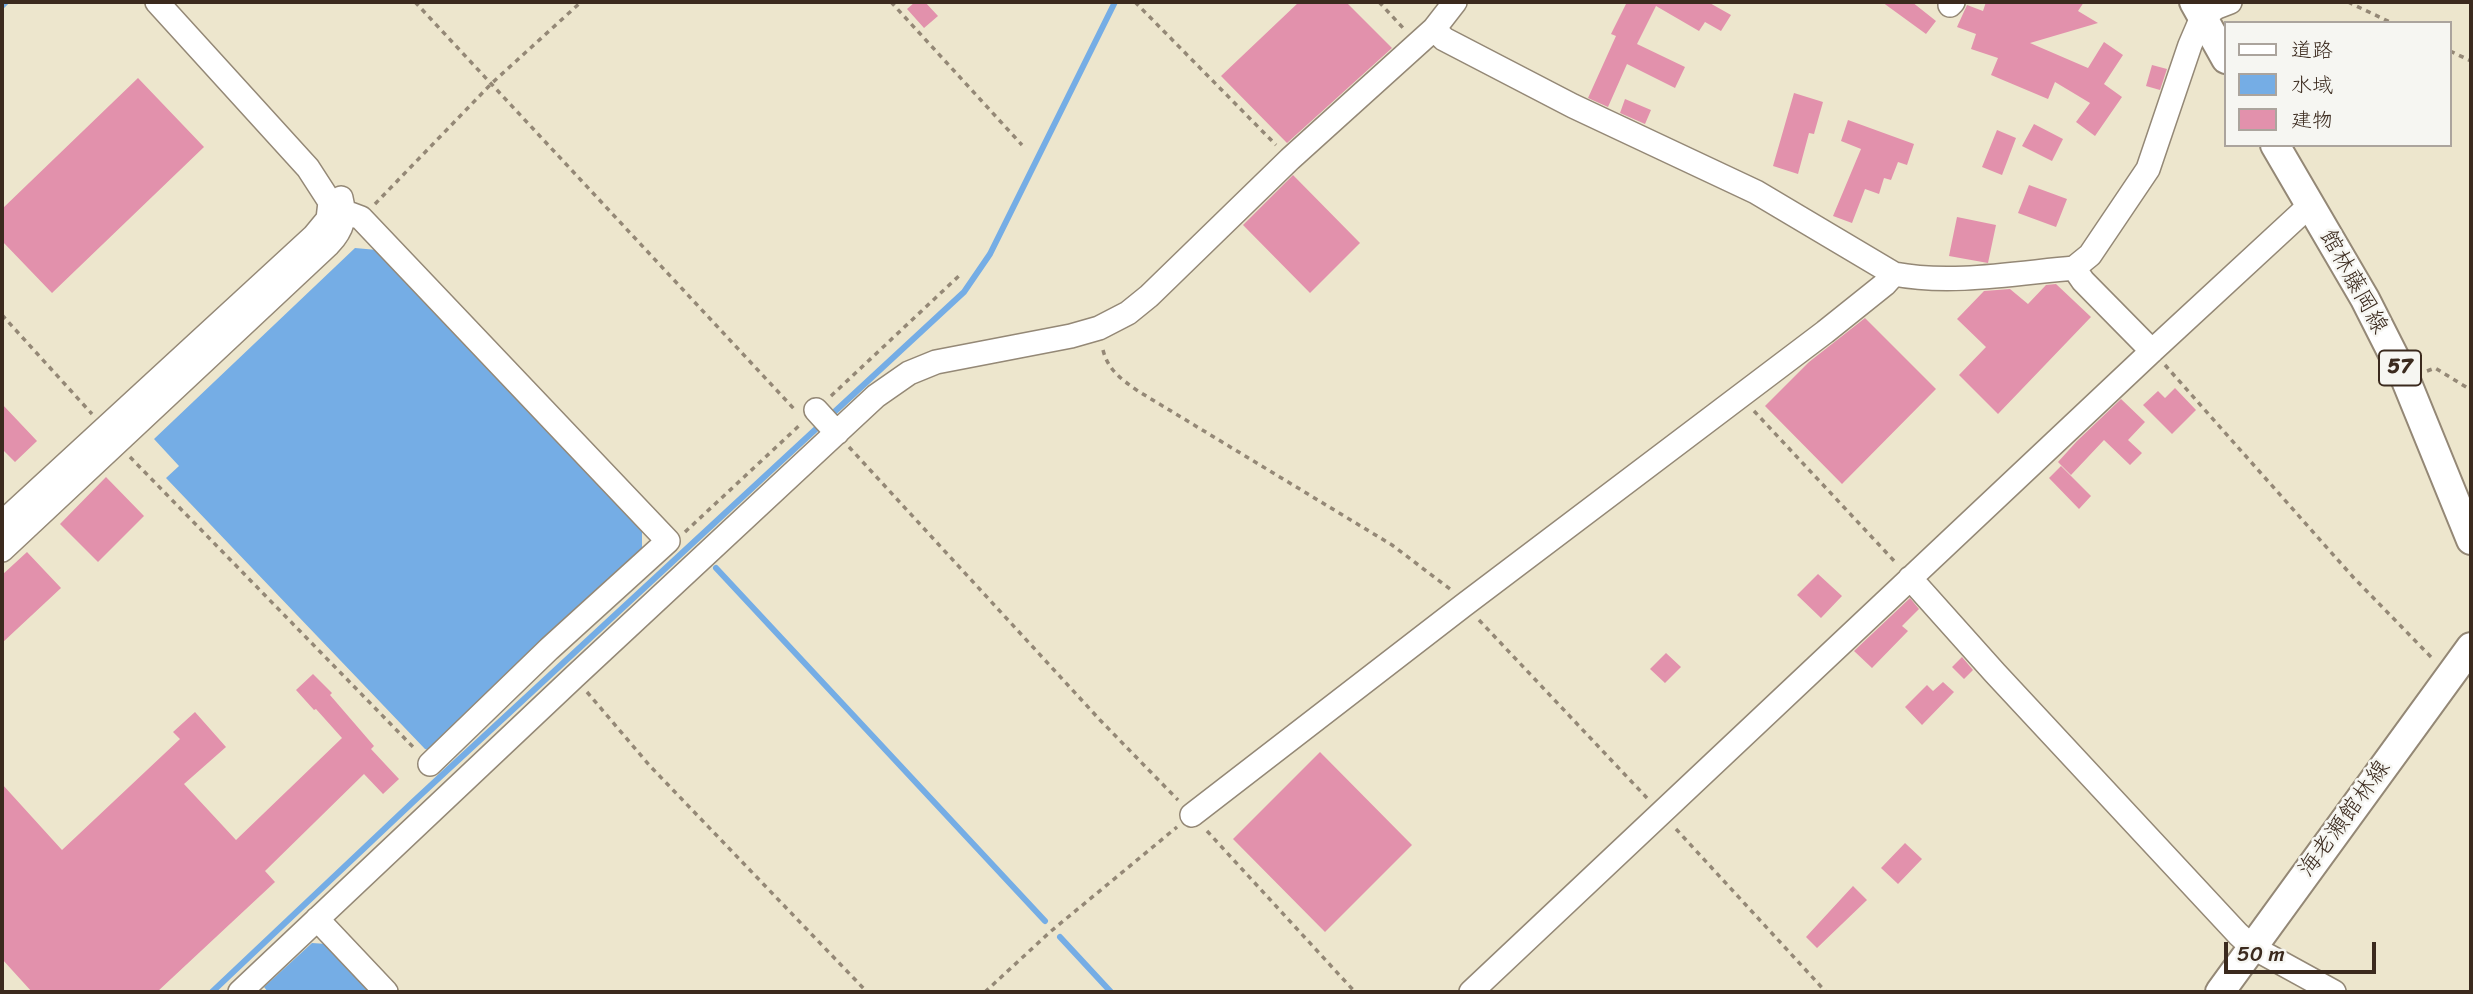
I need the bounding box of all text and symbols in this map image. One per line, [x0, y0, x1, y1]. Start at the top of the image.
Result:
legend [2224, 21, 2452, 147]
text: 道路 [2291, 31, 2333, 69]
text: 水域 [2291, 66, 2333, 104]
text: 建物 [2291, 101, 2333, 139]
street label: 館林藤岡線 [2313, 225, 2393, 339]
road number: 57 [2379, 350, 2421, 386]
street label: 海老瀬館林線 [2293, 755, 2397, 883]
scale bar [2228, 928, 2380, 972]
text: 50 m [2237, 935, 2285, 973]

